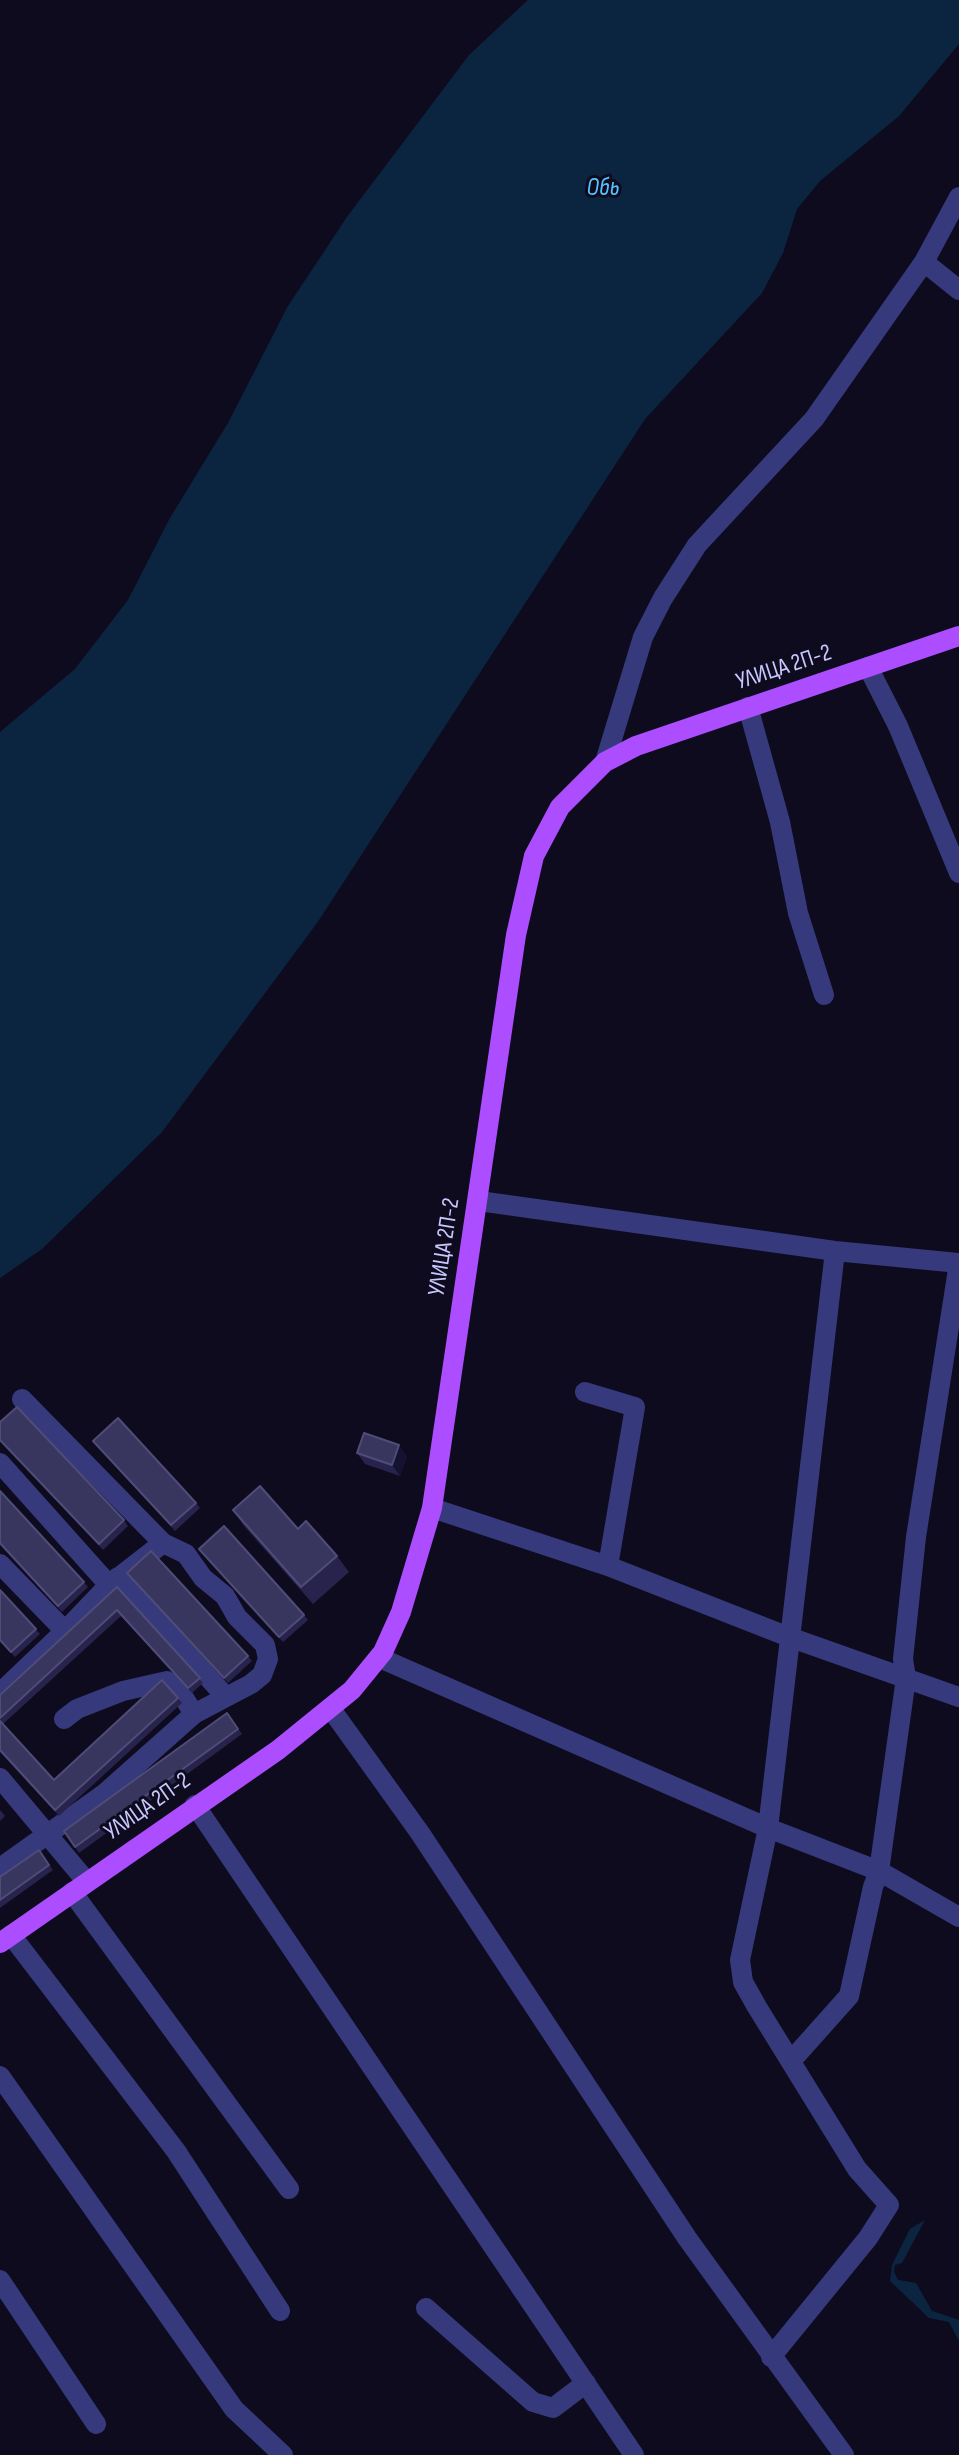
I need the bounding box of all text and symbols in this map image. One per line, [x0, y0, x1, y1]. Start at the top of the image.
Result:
water label: Обь [586, 172, 620, 204]
street label: УЛИЦА 2П-2 [733, 639, 835, 697]
street label: УЛИЦА 2П-2 [423, 1196, 467, 1298]
street label: УЛИЦА 2П-2 [99, 1767, 197, 1847]

